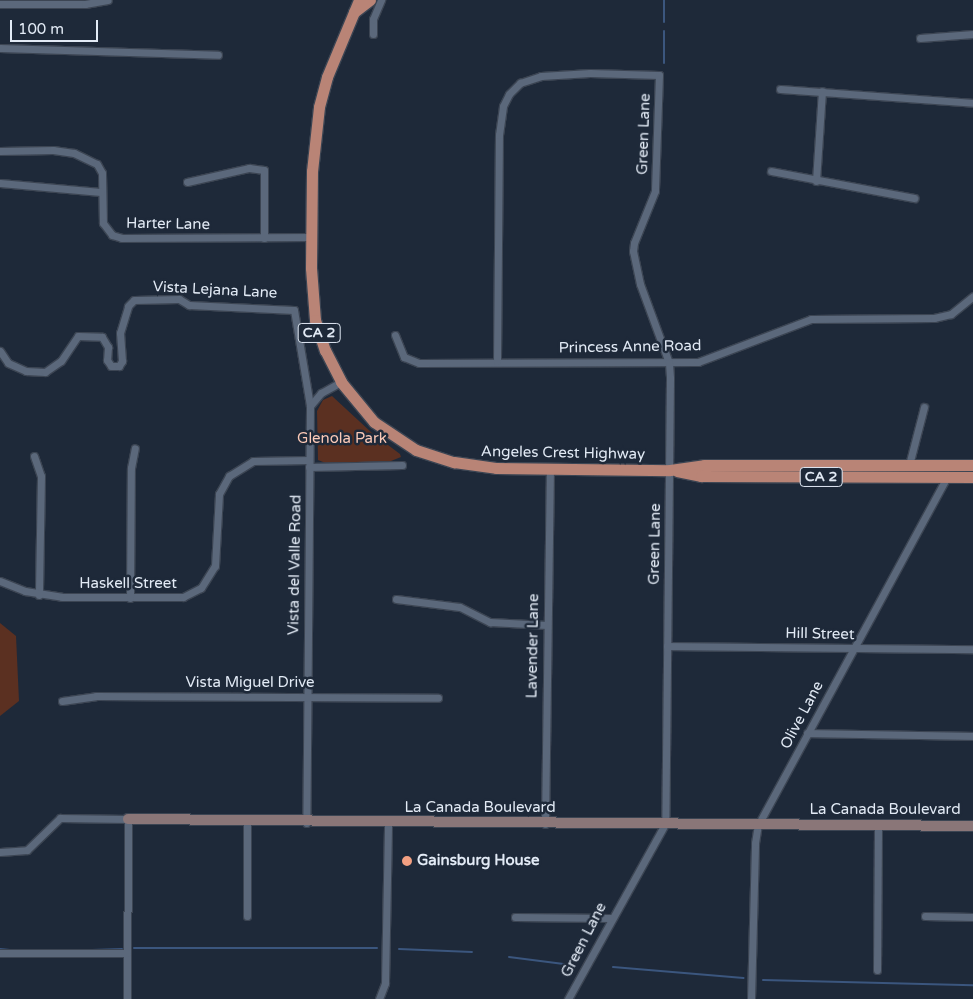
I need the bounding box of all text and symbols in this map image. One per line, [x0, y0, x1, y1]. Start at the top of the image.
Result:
scale bar [12, 10, 100, 42]
text: 100 m [18, 20, 64, 38]
street label: Green Lane [634, 93, 654, 175]
street label: Harter Lane [126, 214, 210, 234]
street label: Vista Lejana Lane [152, 278, 278, 302]
road number: CA 2 [296, 322, 342, 344]
street label: Princess Anne Road [558, 337, 702, 357]
park label: Glenola Park [297, 430, 387, 448]
street label: Angeles Crest Highway [481, 443, 645, 463]
road number: CA 2 [798, 466, 844, 488]
street label: Vista del Valle Road [285, 495, 305, 635]
street label: Green Lane [645, 503, 665, 585]
street label: Haskell Street [79, 575, 177, 593]
street label: Lavender Lane [523, 594, 543, 698]
street label: Hill Street [785, 624, 855, 644]
street label: Vista Miguel Drive [186, 674, 314, 692]
street label: Olive Lane [777, 678, 827, 752]
street label: La Canada Boulevard [404, 799, 556, 817]
street label: La Canada Boulevard [809, 801, 961, 819]
place label: Gainsburg House [417, 852, 539, 870]
marker: Gainsburg House [401, 855, 413, 867]
street label: Green Lane [557, 900, 611, 980]

